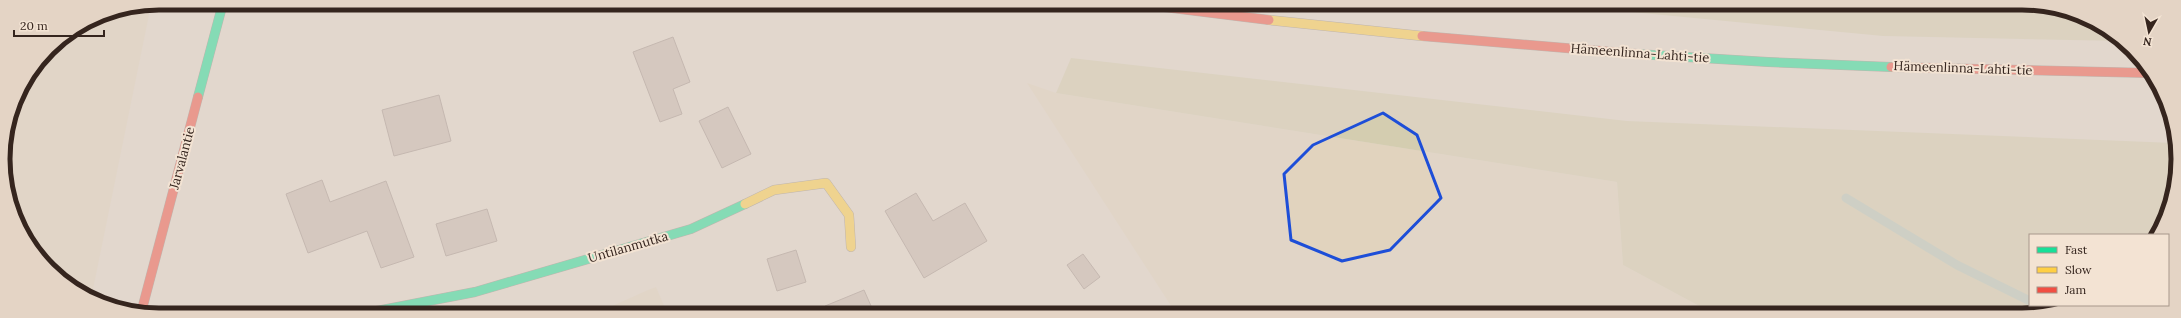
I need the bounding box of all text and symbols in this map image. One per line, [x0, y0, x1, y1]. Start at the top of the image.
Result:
scale bar [14, 12, 104, 38]
north arrow [2129, 12, 2169, 52]
text: 20 m [20, 18, 48, 33]
text: N [2142, 34, 2153, 49]
street label: Hämeenlinna-Lahti-tie [1570, 40, 1710, 66]
street label: Hämeenlinna-Lahti-tie [1893, 57, 2033, 79]
street label: Jarvalantie [165, 125, 198, 192]
street label: Untilanmutka [586, 227, 670, 267]
legend [2029, 234, 2169, 306]
text: Fast [2065, 242, 2088, 257]
text: Slow [2065, 262, 2092, 277]
text: Jam [2064, 282, 2086, 297]

